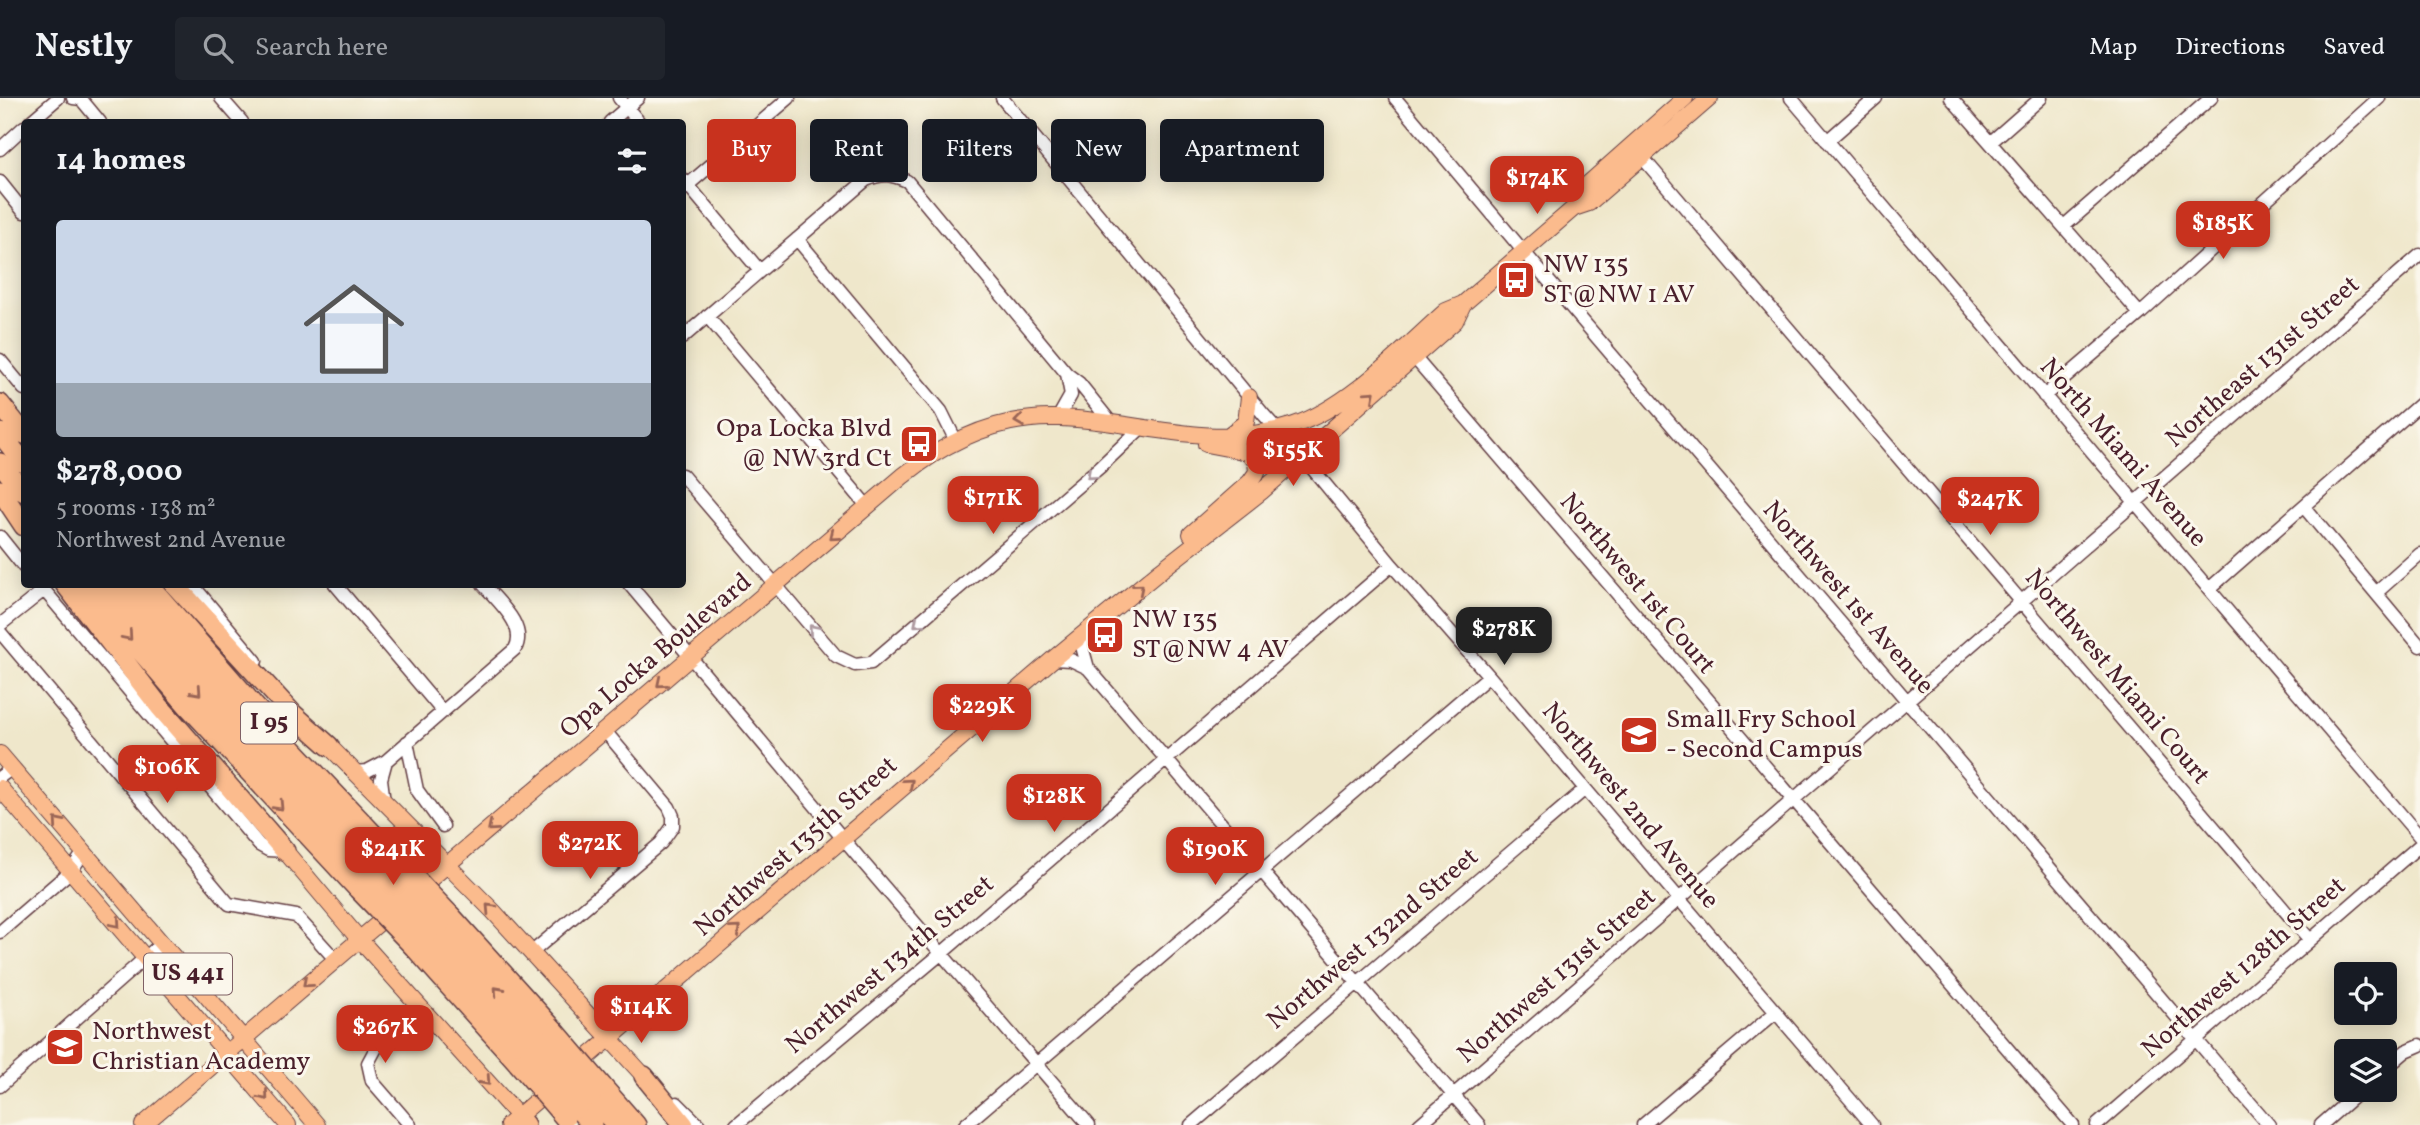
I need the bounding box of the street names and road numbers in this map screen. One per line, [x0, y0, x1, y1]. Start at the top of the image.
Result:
street label: Northeast 131st Street [2158, 268, 2368, 456]
street label: North Miami Avenue [2031, 351, 2215, 555]
street label: Northwest 1st Court [1550, 486, 1724, 682]
street label: Northwest 1st Avenue [1754, 493, 1942, 703]
street label: Northwest Miami Court [2016, 561, 2218, 793]
street label: Opa Locka Boulevard [552, 565, 760, 747]
street label: Northwest 2nd Avenue [1533, 695, 1727, 917]
road number: I 95 [241, 702, 297, 744]
street label: Northwest 135th Street [686, 748, 906, 946]
street label: Northwest 132nd Street [1259, 840, 1487, 1038]
street label: Northwest 134th Street [778, 867, 1002, 1063]
street label: Northwest 128th Street [2134, 869, 2354, 1067]
street label: Northwest 131st Street [1450, 880, 1664, 1072]
road number: US 441 [144, 954, 232, 994]

